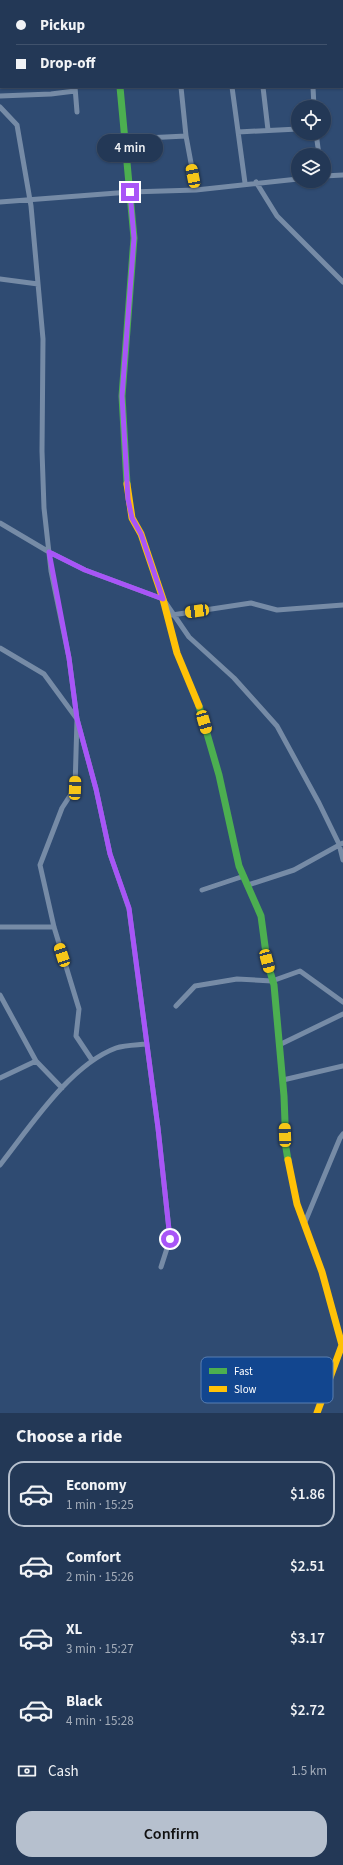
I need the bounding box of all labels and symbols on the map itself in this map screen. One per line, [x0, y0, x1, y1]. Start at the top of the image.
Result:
callout: 4 min [97, 134, 163, 162]
car [185, 163, 201, 189]
route end [121, 183, 139, 201]
car [184, 603, 210, 619]
car [195, 709, 213, 735]
car [69, 776, 81, 800]
car [53, 942, 71, 968]
car [258, 948, 276, 974]
car [279, 1123, 291, 1147]
route start [161, 1230, 179, 1248]
legend [201, 1357, 333, 1403]
text: Fast [234, 1364, 253, 1379]
text: Slow [234, 1382, 257, 1397]

